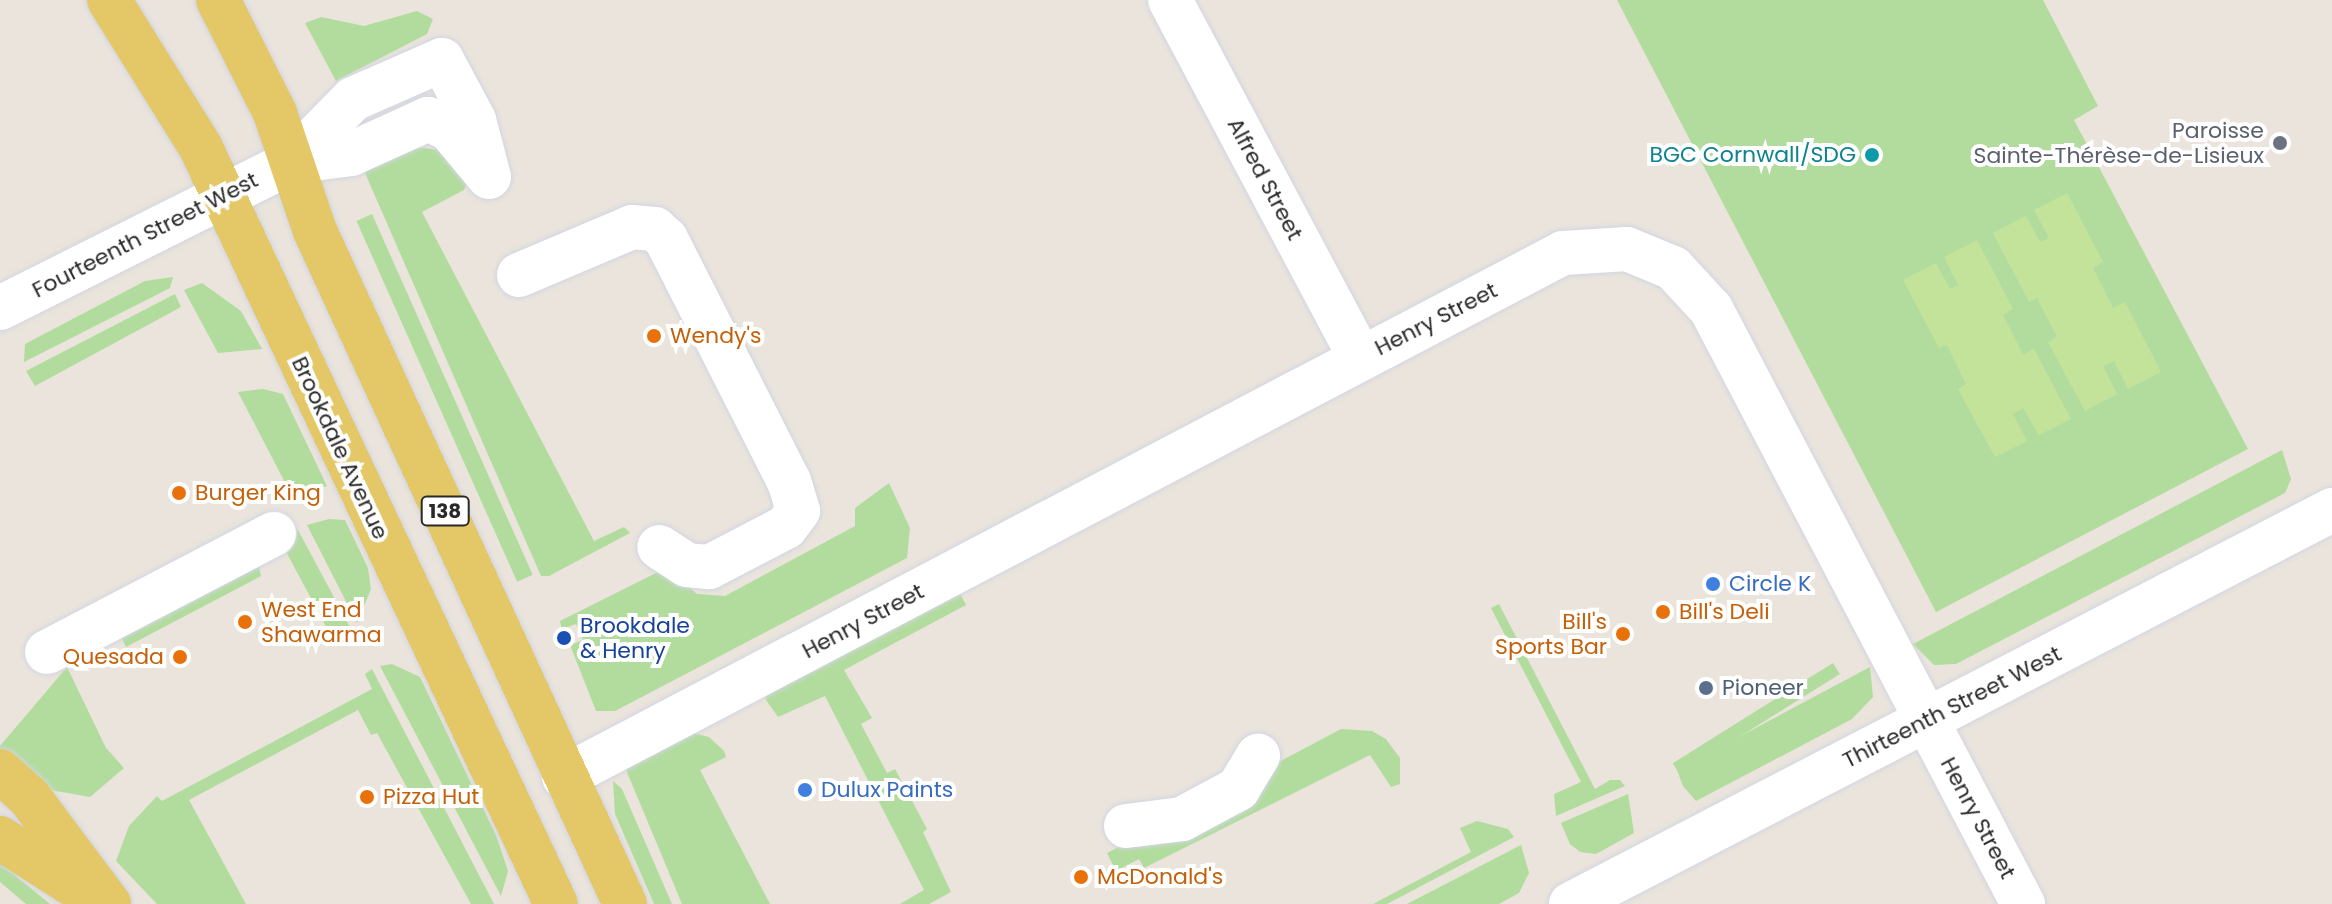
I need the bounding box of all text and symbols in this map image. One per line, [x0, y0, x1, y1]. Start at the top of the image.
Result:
street label: Alfred Street [1222, 113, 1308, 245]
place label: Paroisse Sainte-Thérèse-de-Lisieux [1974, 117, 2264, 168]
marker: Paroisse Sainte-Thérèse-de-Lisieux [2271, 134, 2289, 152]
place label: BGC Cornwall/SDG [1649, 142, 1856, 168]
marker: BGC Cornwall/SDG [1863, 146, 1881, 164]
street label: Fourteenth Street West [28, 167, 262, 303]
street label: Henry Street [1370, 277, 1502, 361]
place label: Wendy's [670, 323, 761, 349]
marker: Wendy's [645, 327, 663, 345]
street label: Brookdale Avenue [286, 352, 394, 544]
place label: Burger King [195, 480, 321, 506]
marker: Burger King [170, 484, 188, 502]
road number: 138 [419, 495, 471, 527]
place label: Circle K [1729, 571, 1811, 597]
marker: Circle K [1704, 575, 1722, 593]
street label: Henry Street [798, 578, 928, 664]
place label: West End Shawarma [261, 596, 382, 648]
place label: Bill's Deli [1679, 599, 1770, 625]
marker: Bill's Deli [1654, 603, 1672, 621]
place label: Bill's Sports Bar [1495, 608, 1607, 660]
place label: Brookdale & Henry [580, 612, 690, 664]
marker: West End Shawarma [236, 613, 254, 631]
marker: Bill's Sports Bar [1614, 625, 1632, 643]
marker: Brookdale & Henry [555, 629, 573, 647]
street label: Thirteenth Street West [1838, 640, 2066, 774]
place label: Quesada [63, 644, 164, 670]
marker: Quesada [171, 648, 189, 666]
place label: Pioneer [1722, 675, 1804, 701]
marker: Pioneer [1697, 679, 1715, 697]
street label: Henry Street [1935, 753, 2021, 883]
place label: Dulux Paints [821, 777, 953, 803]
marker: Dulux Paints [796, 781, 814, 799]
place label: Pizza Hut [383, 784, 479, 810]
marker: Pizza Hut [358, 788, 376, 806]
place label: McDonald's [1097, 864, 1223, 890]
marker: McDonald's [1072, 868, 1090, 886]

